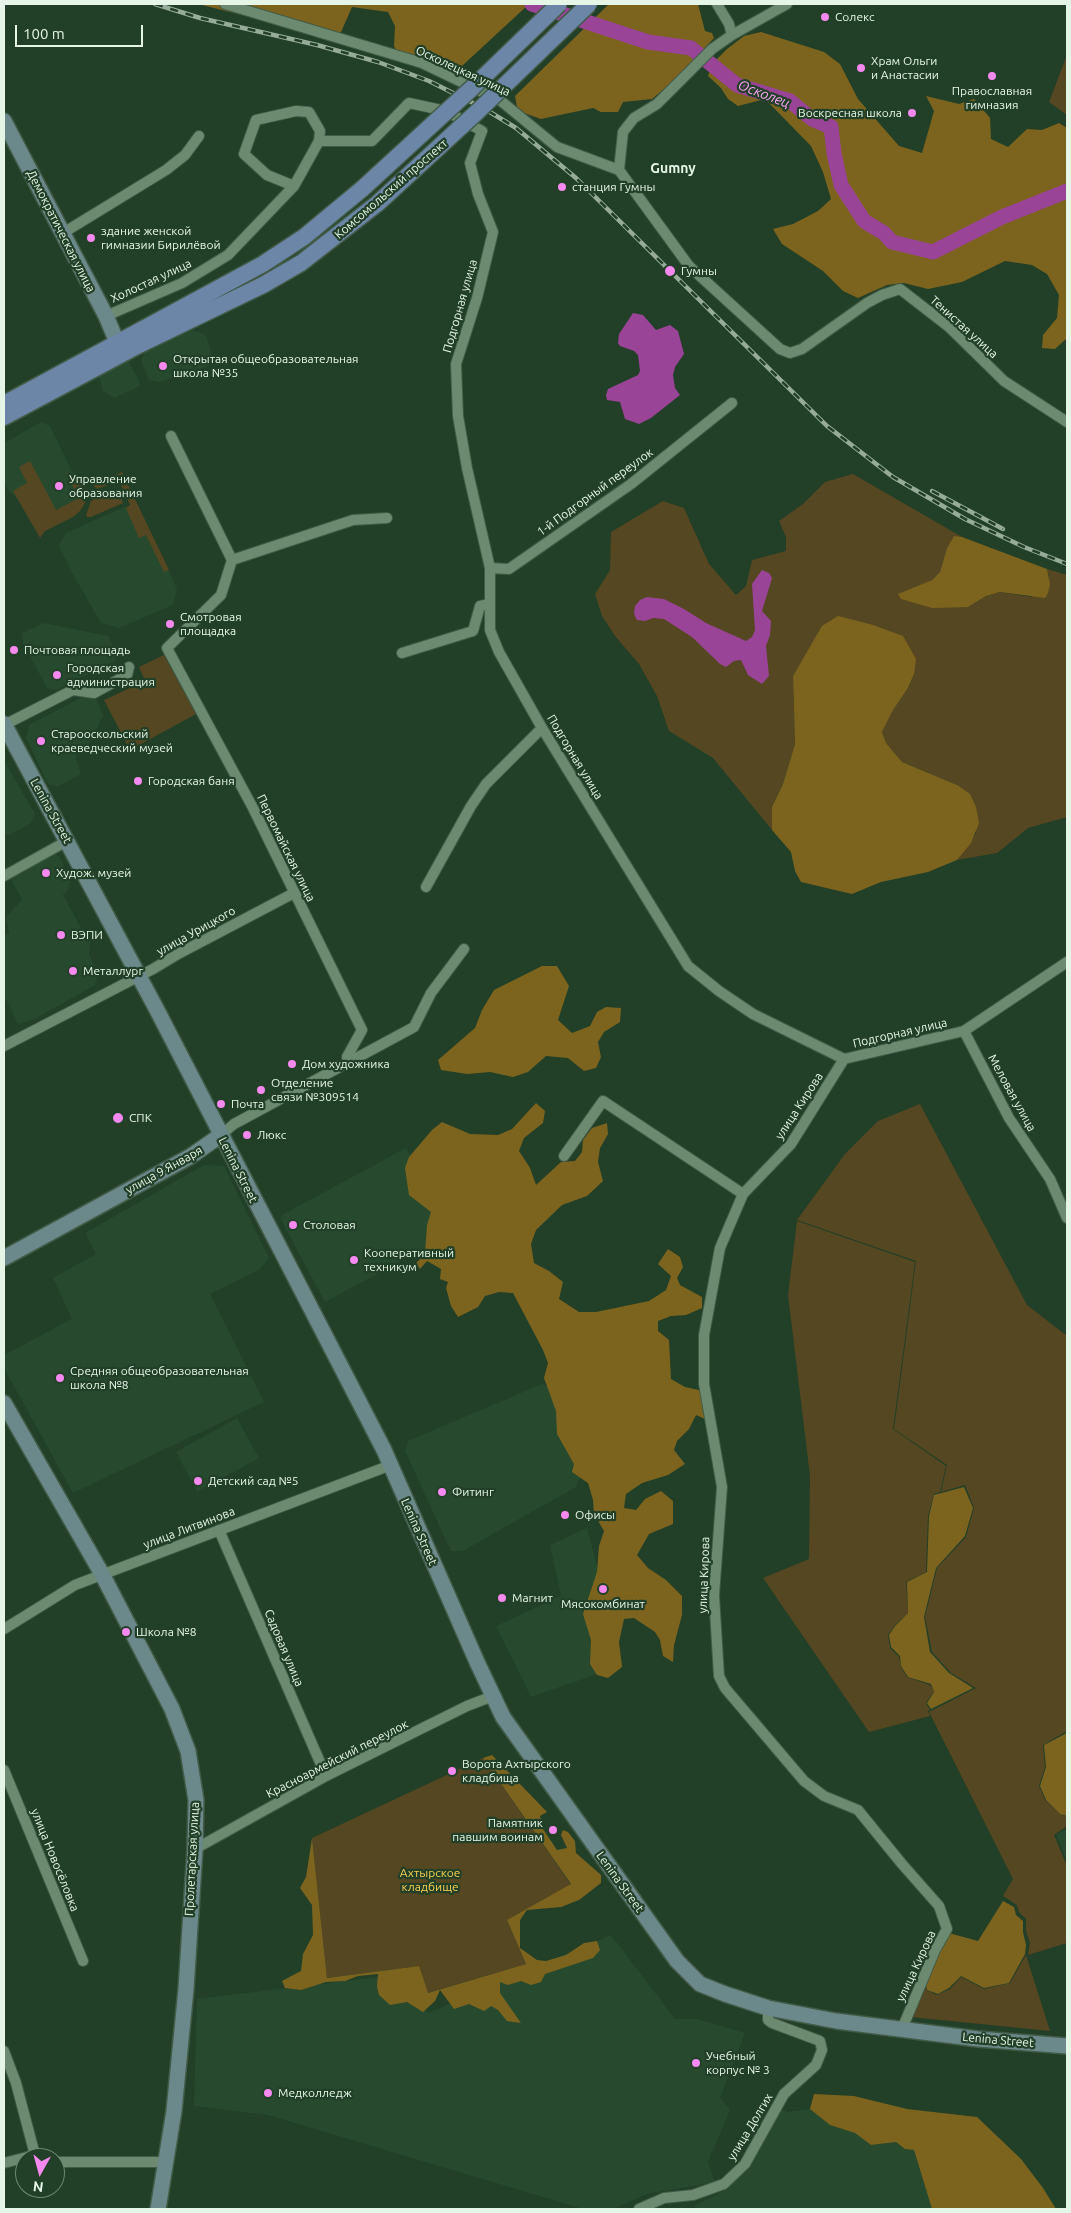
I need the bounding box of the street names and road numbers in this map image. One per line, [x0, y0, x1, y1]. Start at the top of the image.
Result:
street label: Осколецкая улица [413, 43, 513, 99]
street label: Комсомольский проспект [332, 136, 450, 242]
street label: Демократическая улица [24, 167, 98, 295]
street label: Холостая улица [108, 256, 194, 306]
street label: Подгорная улица [440, 258, 480, 354]
street label: Тенистая улица [927, 293, 1001, 361]
street label: 1-й Подгорный переулок [534, 445, 656, 539]
street label: Подгорная улица [544, 712, 606, 802]
street label: Lenina Street [27, 776, 75, 846]
street label: Первомайская улица [254, 792, 318, 904]
street label: улица Урицкого [154, 903, 238, 959]
street label: Подгорная улица [851, 1015, 949, 1051]
street label: Меловая улица [985, 1052, 1039, 1134]
street label: улица Кирова [772, 1070, 826, 1142]
street label: Lenina Street [215, 1135, 261, 1205]
street label: улица 9 Января [123, 1143, 205, 1197]
street label: Lenina Street [398, 1496, 440, 1568]
street label: улица Литвинова [141, 1504, 237, 1552]
street label: улица Кирова [695, 1536, 713, 1614]
street label: Садовая улица [261, 1607, 307, 1689]
street label: Красноармейский переулок [264, 1717, 410, 1801]
street label: Пролетарская улица [182, 1801, 202, 1917]
street label: улица Новосёловка [28, 1806, 82, 1914]
street label: Lenina Street [593, 1849, 647, 1915]
street label: улица Кирова [893, 1928, 939, 2004]
street label: Lenina Street [962, 2030, 1034, 2050]
street label: улица Долгих [724, 2091, 776, 2163]

